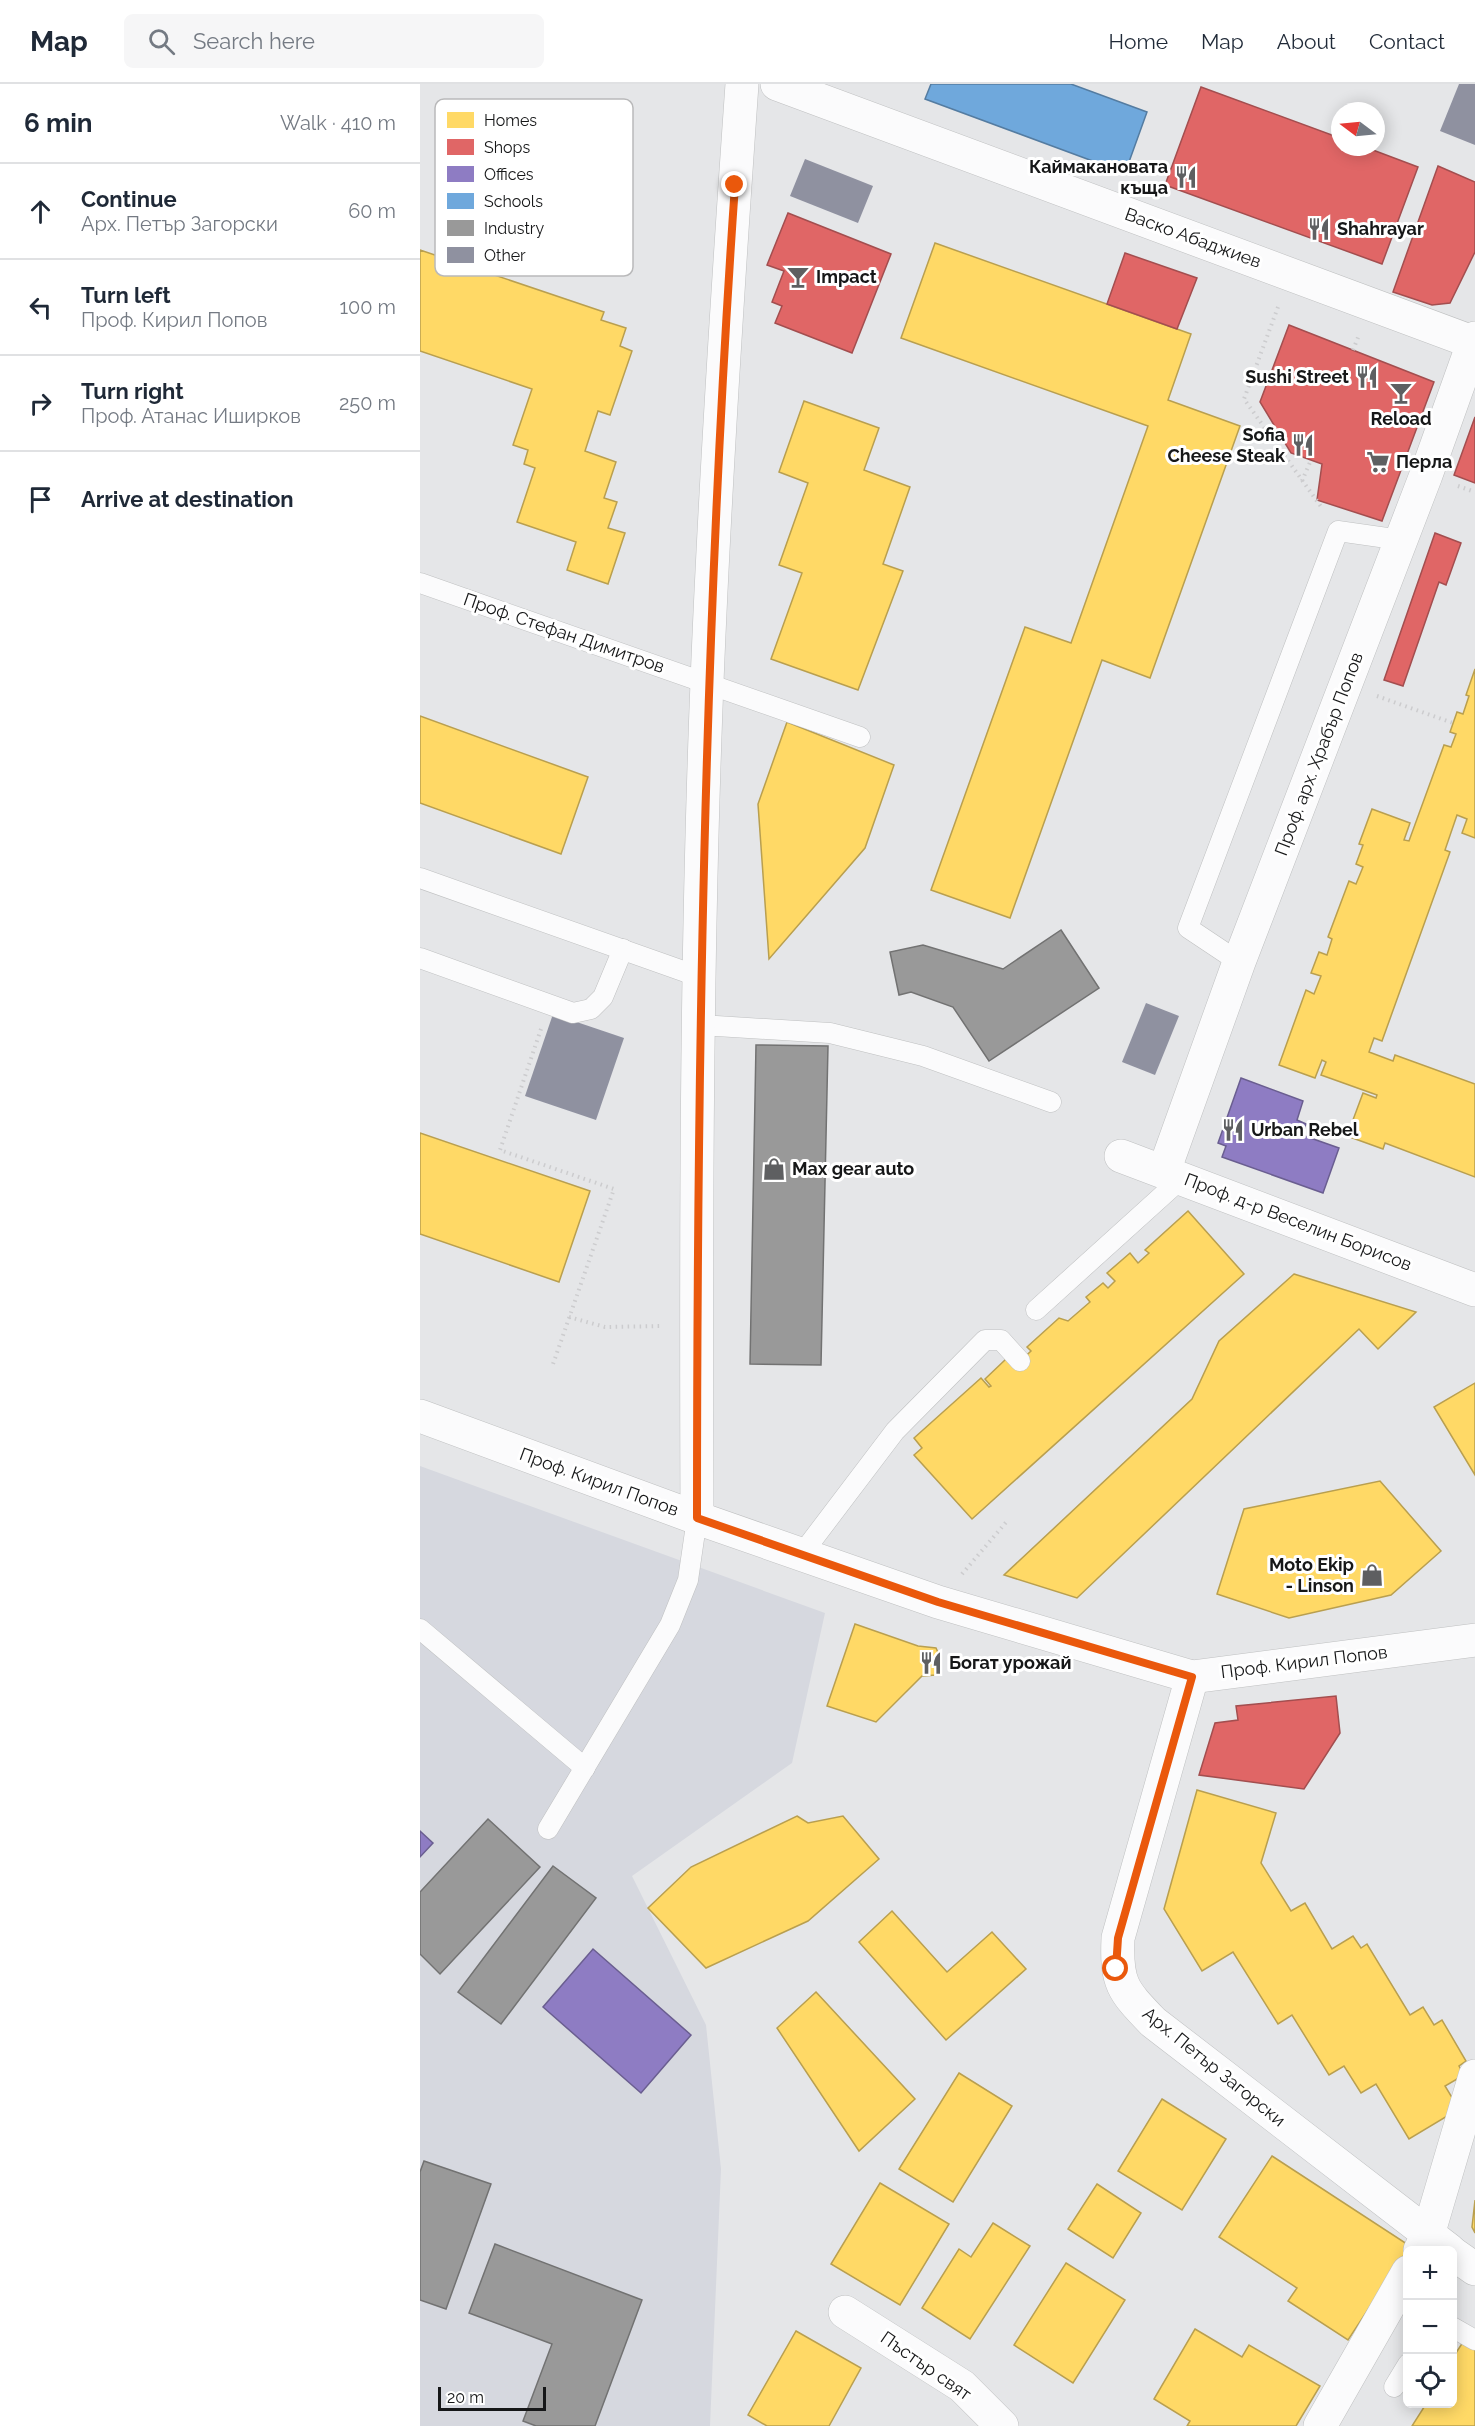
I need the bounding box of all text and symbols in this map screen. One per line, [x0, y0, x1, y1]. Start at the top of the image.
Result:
search box [124, 14, 544, 68]
text: Map [30, 25, 88, 58]
icon: search [145, 25, 178, 58]
text: Search here [193, 28, 315, 54]
text: Home [1109, 29, 1168, 54]
text: Map [1201, 29, 1244, 54]
text: About [1277, 29, 1336, 54]
text: Contact [1369, 29, 1445, 54]
legend [435, 99, 633, 276]
north arrow [1331, 102, 1385, 156]
text: 6 min [24, 108, 93, 138]
text: Walk · 410 m [280, 111, 396, 135]
text: Homes [484, 111, 537, 130]
text: Shops [484, 138, 530, 157]
place label: Каймакановата къща [1029, 156, 1168, 198]
restaurant icon: Каймакановата къща [1173, 164, 1199, 190]
text: Offices [484, 165, 534, 184]
route end [721, 171, 747, 197]
text: Continue [81, 186, 177, 212]
text: Schools [484, 192, 543, 211]
icon: ahead [24, 195, 57, 228]
text: 60 m [348, 199, 396, 223]
street label: Васко Абаджиев [1122, 203, 1264, 272]
text: Арх. Петър Загорски [81, 212, 278, 236]
restaurant icon: Shahrayar [1306, 216, 1332, 242]
place label: Shahrayar [1337, 218, 1424, 239]
text: Industry [484, 219, 544, 238]
text: Other [484, 246, 526, 265]
bar icon: Impact [785, 264, 811, 290]
place label: Impact [816, 266, 877, 287]
text: Turn left [81, 282, 171, 308]
icon: left [24, 291, 57, 324]
text: 100 m [339, 295, 396, 319]
text: Проф. Кирил Попов [81, 308, 267, 332]
restaurant icon: Sushi Street [1354, 364, 1380, 390]
place label: Sushi Street [1245, 366, 1349, 387]
text: Turn right [81, 378, 184, 404]
bar icon: Reload [1388, 380, 1414, 406]
icon: right [24, 387, 57, 420]
text: 250 m [339, 391, 396, 415]
text: Проф. Атанас Иширков [81, 404, 301, 428]
place label: Reload [1371, 408, 1432, 429]
place label: Sofia Cheese Steak [1167, 424, 1286, 466]
restaurant icon: Sofia Cheese Steak [1290, 432, 1316, 458]
supermarket icon: Перла [1365, 449, 1391, 475]
place label: Перла [1396, 451, 1452, 472]
icon: arrive [24, 483, 57, 516]
text: Arrive at destination [81, 486, 294, 512]
street label: Проф. Стефан Димитров [461, 588, 667, 677]
street label: Проф. арх. Храбър Попов [1270, 649, 1367, 858]
restaurant icon: Urban Rebel [1220, 1117, 1246, 1143]
place label: Urban Rebel [1251, 1119, 1359, 1140]
shop icon: Max gear auto [761, 1156, 787, 1182]
place label: Max gear auto [792, 1158, 914, 1179]
street label: Проф. д-р Веселин Борисов [1181, 1168, 1415, 1275]
street label: Проф. Кирил Попов [517, 1443, 682, 1520]
place label: Moto Ekip - Linson [1269, 1554, 1354, 1596]
shop icon: Moto Ekip - Linson [1359, 1562, 1385, 1588]
street label: Проф. Кирил Попов [1219, 1641, 1388, 1682]
restaurant icon: Богат урожай [918, 1650, 944, 1676]
place label: Богат урожай [949, 1652, 1072, 1673]
route start [1102, 1955, 1128, 1981]
street label: Арх. Петър Загорски [1139, 2003, 1290, 2131]
map controls [1403, 2246, 1457, 2408]
button: + [1403, 2246, 1457, 2300]
button: − [1403, 2300, 1457, 2354]
street label: Пъстър свят [877, 2327, 976, 2405]
button: locate [1403, 2354, 1457, 2408]
scale bar [438, 2384, 546, 2412]
text: 20 m [447, 2388, 484, 2407]

